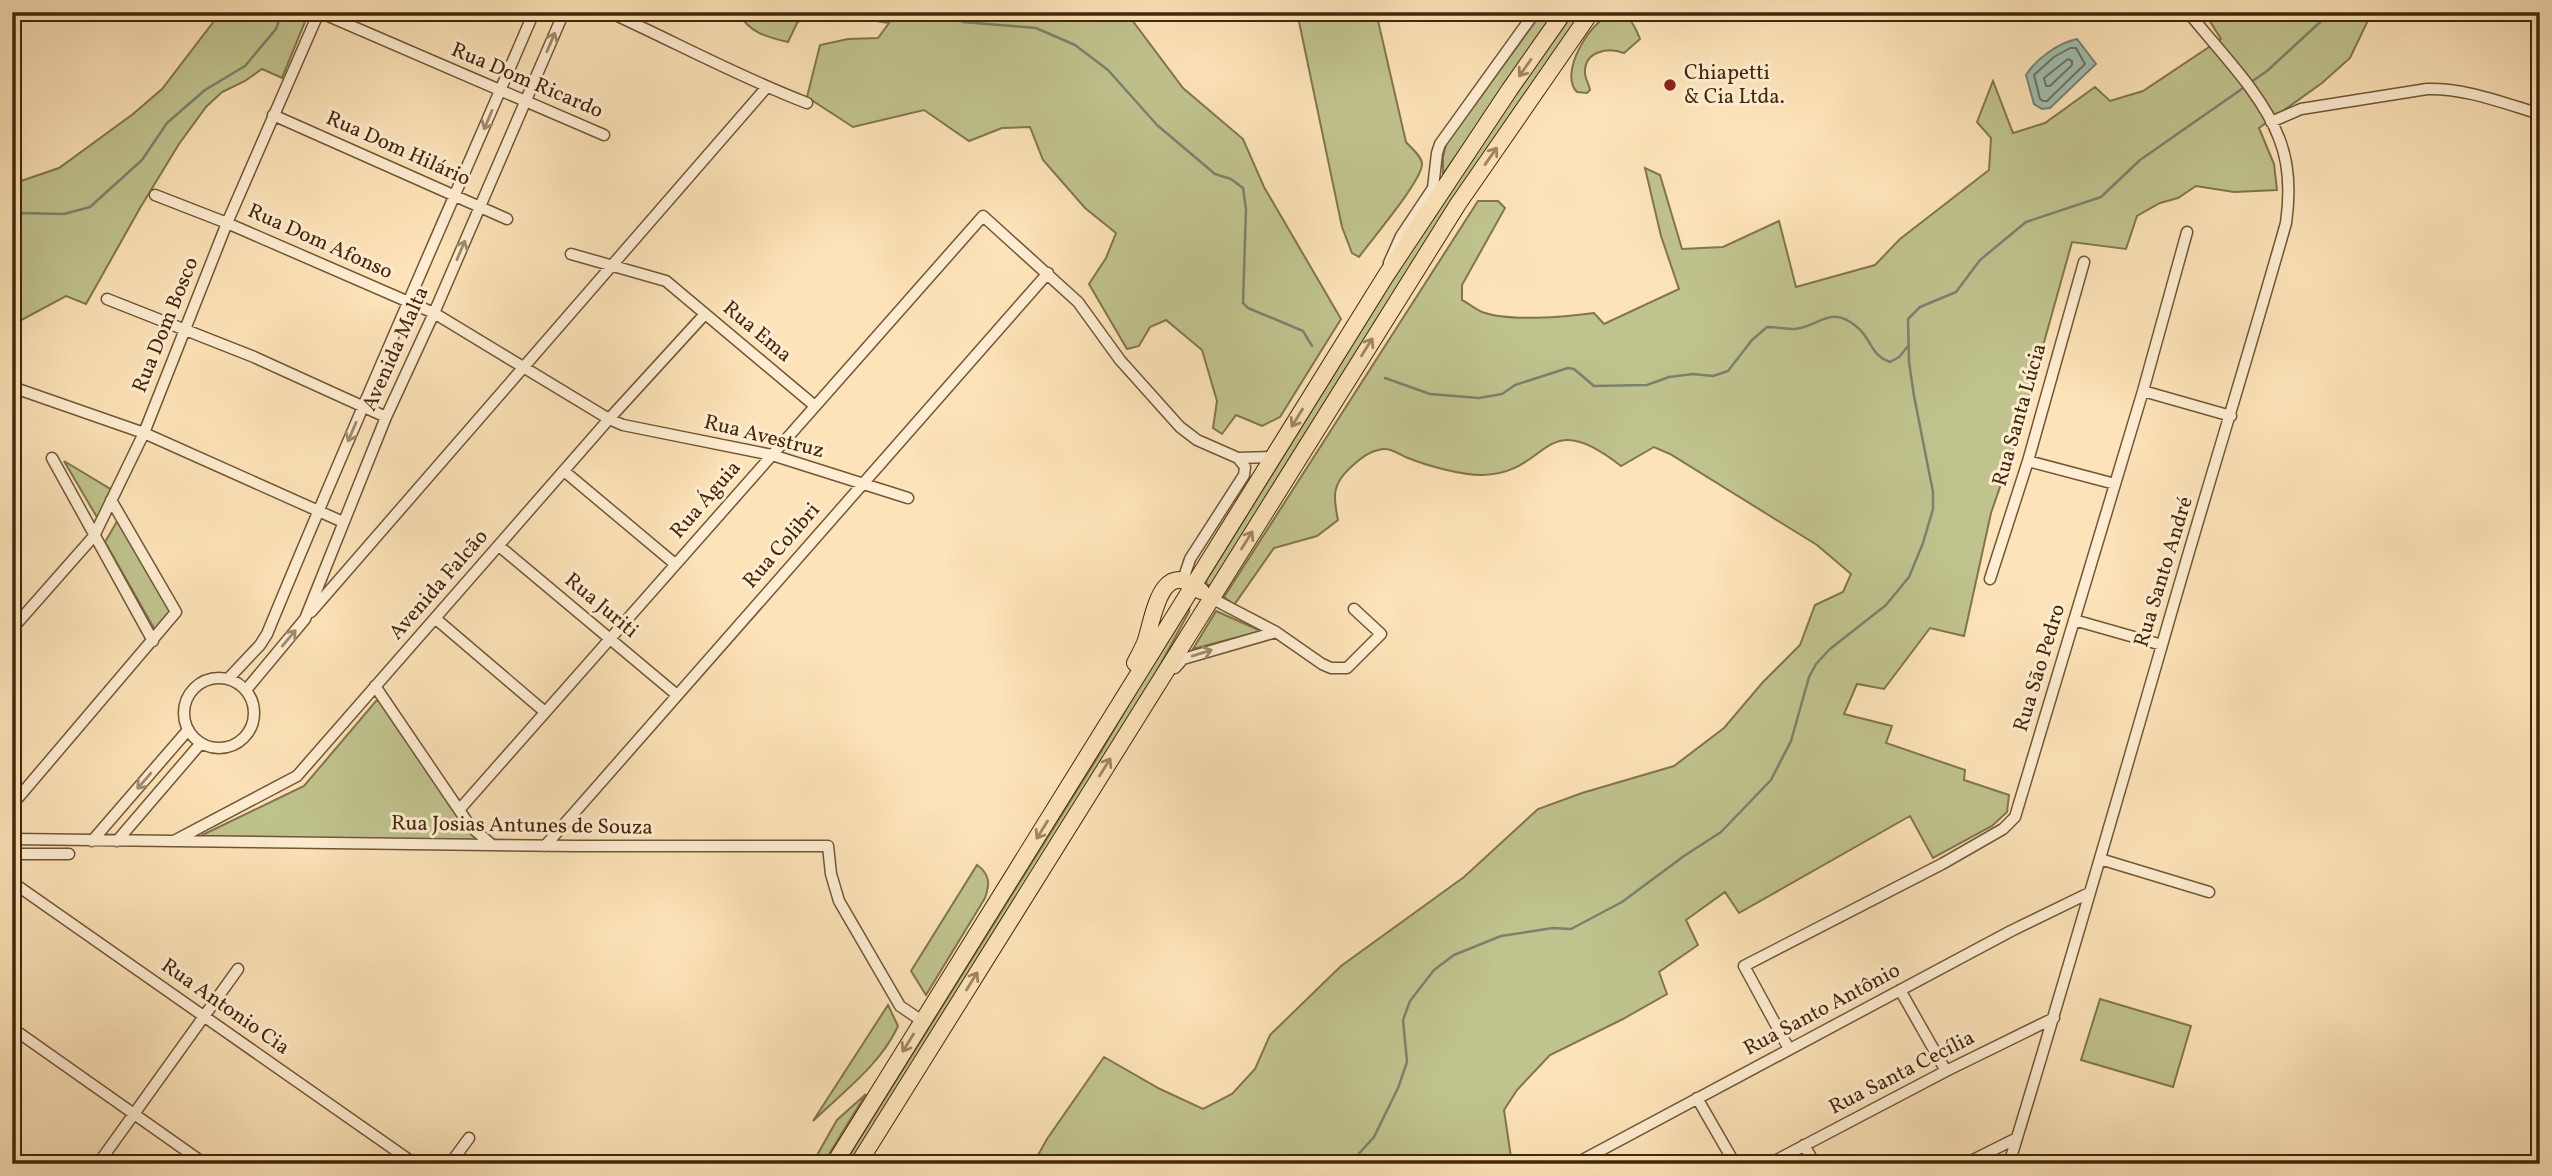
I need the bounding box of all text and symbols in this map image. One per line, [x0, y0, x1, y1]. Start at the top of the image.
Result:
one-way arrow [545, 31, 558, 53]
street label: Rua Dom Ricardo [447, 36, 607, 126]
one-way arrow [1518, 58, 1532, 77]
place label: Chiapetti & Cia Ltda. [1684, 59, 1785, 112]
marker: Chiapetti & Cia Ltda. [1662, 77, 1678, 93]
street label: Rua Dom Hilário [321, 104, 475, 194]
one-way arrow [481, 109, 494, 130]
one-way arrow [1484, 147, 1498, 166]
street label: Rua Dom Afonso [243, 197, 397, 287]
one-way arrow [455, 240, 468, 262]
street label: Rua Dom Bosco [126, 253, 206, 397]
street label: Avenida Malta [356, 282, 436, 416]
street label: Rua Ema [716, 294, 798, 370]
one-way arrow [1361, 338, 1375, 358]
street label: Rua Santa Lúcia [1986, 340, 2054, 490]
street label: Rua Avestruz [701, 408, 827, 466]
one-way arrow [1289, 408, 1304, 427]
one-way arrow [344, 421, 357, 442]
street label: Rua Águia [664, 455, 748, 545]
street label: Rua Santo André [2127, 493, 2201, 651]
street label: Rua Colibri [737, 497, 827, 595]
street label: Avenida Falcão [383, 523, 495, 647]
one-way arrow [1240, 531, 1254, 551]
street label: Rua Juriti [558, 566, 644, 646]
street label: Rua São Pedro [2007, 601, 2073, 735]
one-way arrow [282, 629, 297, 647]
one-way arrow [1191, 646, 1213, 659]
one-way arrow [1097, 758, 1112, 777]
one-way arrow [136, 772, 152, 790]
street label: Rua Josias Antunes de Souza [391, 809, 653, 843]
one-way arrow [1034, 820, 1049, 839]
street label: Rua Antonio Cia [155, 952, 295, 1062]
street label: Rua Santo Antônio [1739, 956, 1905, 1064]
one-way arrow [964, 972, 979, 991]
street label: Rua Santa Cecília [1824, 1024, 1980, 1122]
one-way arrow [900, 1033, 914, 1053]

